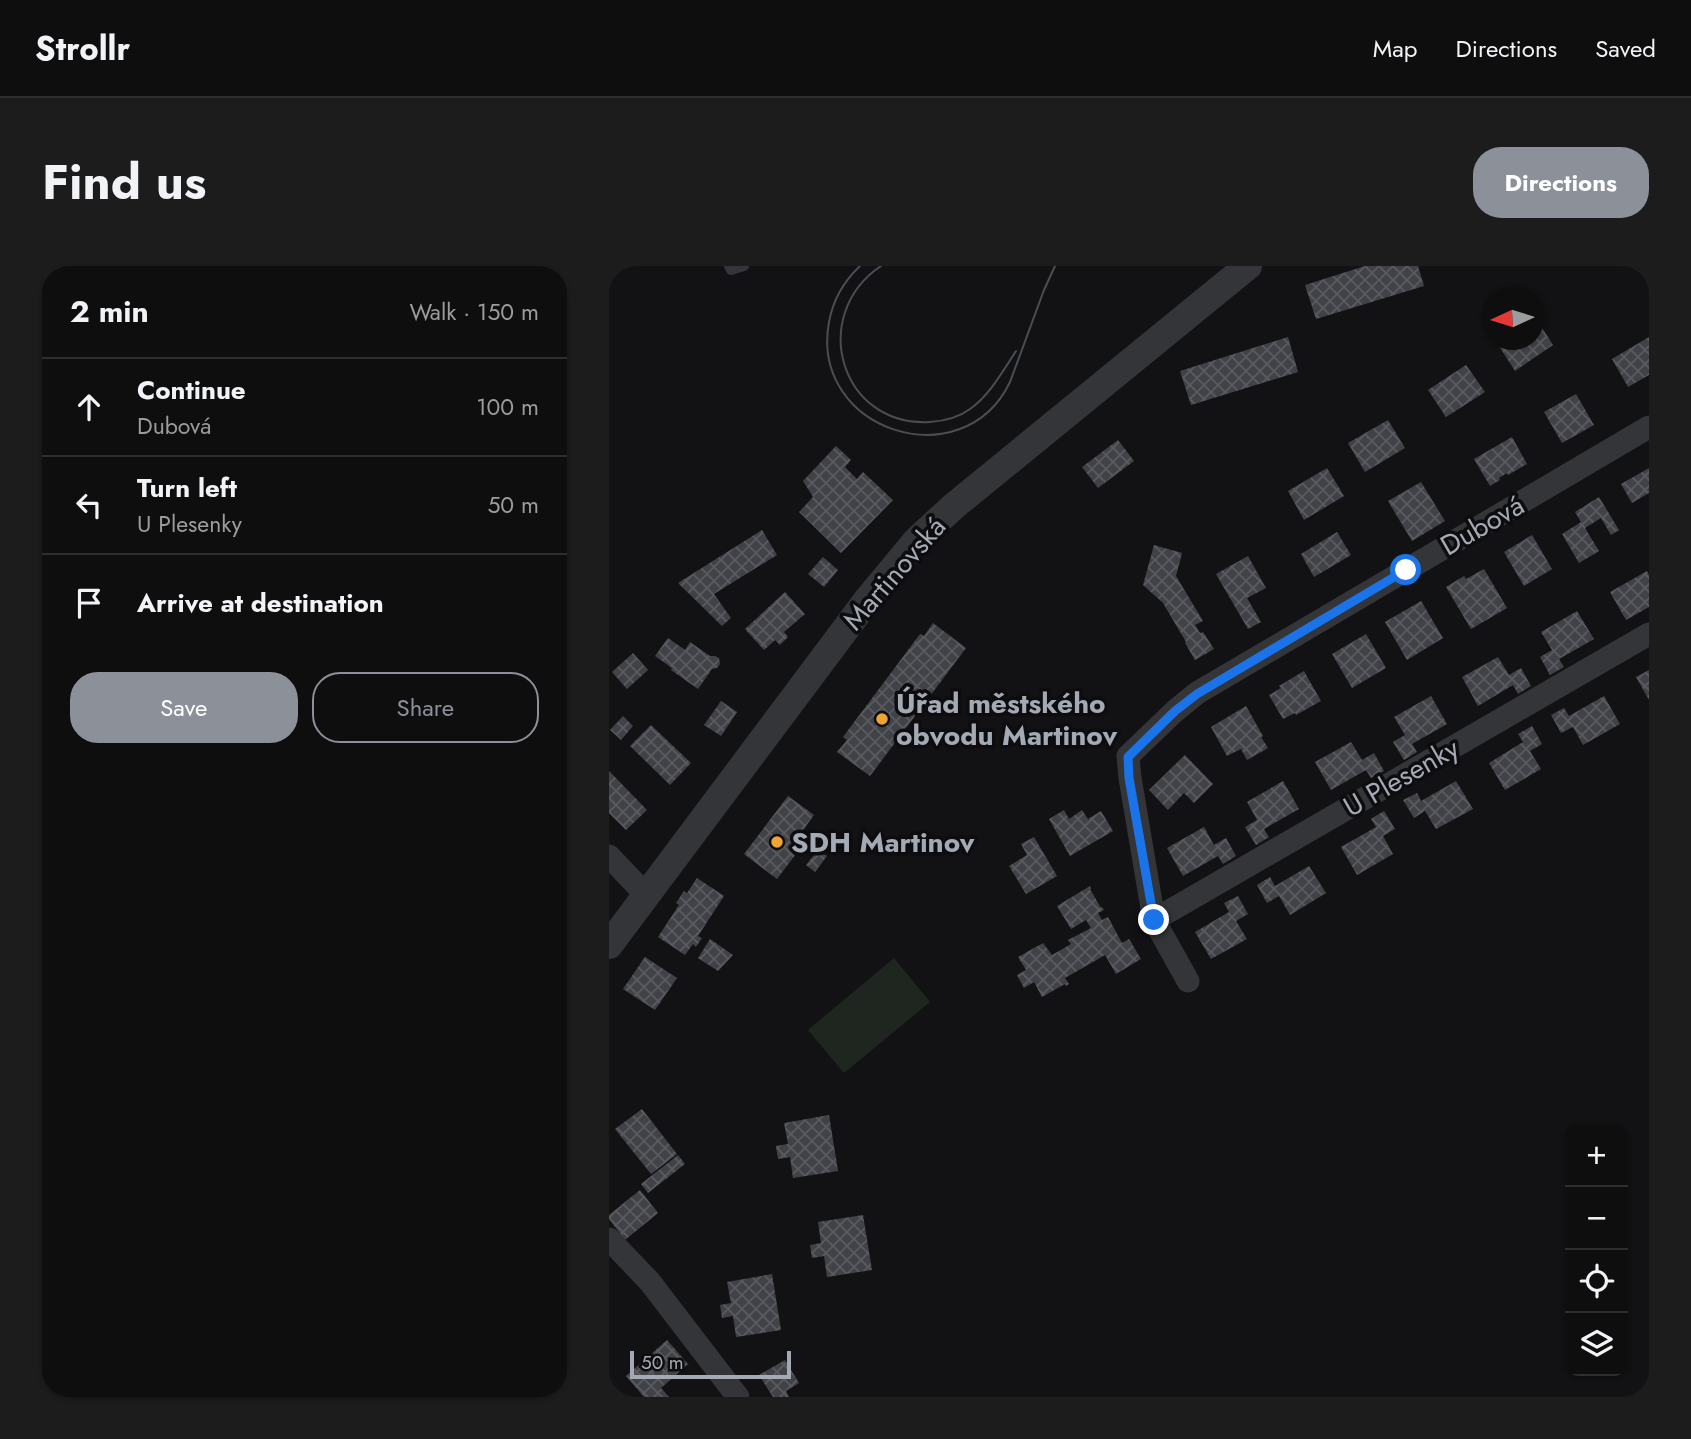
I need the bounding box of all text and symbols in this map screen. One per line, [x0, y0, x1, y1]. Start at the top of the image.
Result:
text: Strollr [35, 25, 130, 72]
text: Map [1373, 31, 1418, 66]
text: Directions [1456, 31, 1557, 66]
text: Saved [1595, 31, 1656, 66]
text: Find us [42, 147, 206, 217]
button: Directions [1473, 147, 1649, 218]
north arrow [1481, 287, 1544, 350]
text: 2 min [70, 290, 149, 333]
text: Walk · 150 m [409, 295, 539, 329]
text: Continue [137, 371, 246, 409]
icon: ahead [70, 388, 108, 426]
text: 100 m [476, 390, 539, 424]
text: Dubová [137, 409, 211, 443]
text: Turn left [137, 469, 237, 507]
street label: Dubová [1433, 485, 1532, 566]
icon: left [70, 486, 108, 524]
text: 50 m [487, 488, 539, 522]
text: U Plesenky [137, 507, 242, 541]
street label: Martinovská [833, 507, 955, 639]
route start [1390, 554, 1421, 585]
icon: arrive [70, 584, 108, 622]
text: Arrive at destination [137, 584, 384, 622]
button: Save [70, 672, 298, 743]
button: Share [312, 672, 539, 743]
place label: Úřad městského obvodu Martinov [896, 683, 1117, 756]
marker: Úřad městského obvodu Martinov [874, 711, 890, 727]
street label: U Plesenky [1336, 727, 1467, 827]
place label: SDH Martinov [791, 822, 975, 863]
marker: SDH Martinov [769, 834, 785, 850]
route end [1138, 904, 1169, 935]
map controls [1565, 1124, 1628, 1376]
button: + [1565, 1124, 1628, 1187]
button: − [1565, 1187, 1628, 1250]
button: locate [1565, 1250, 1628, 1313]
button: layers [1565, 1313, 1628, 1376]
scale bar [630, 1348, 791, 1380]
text: 50 m [641, 1349, 684, 1376]

